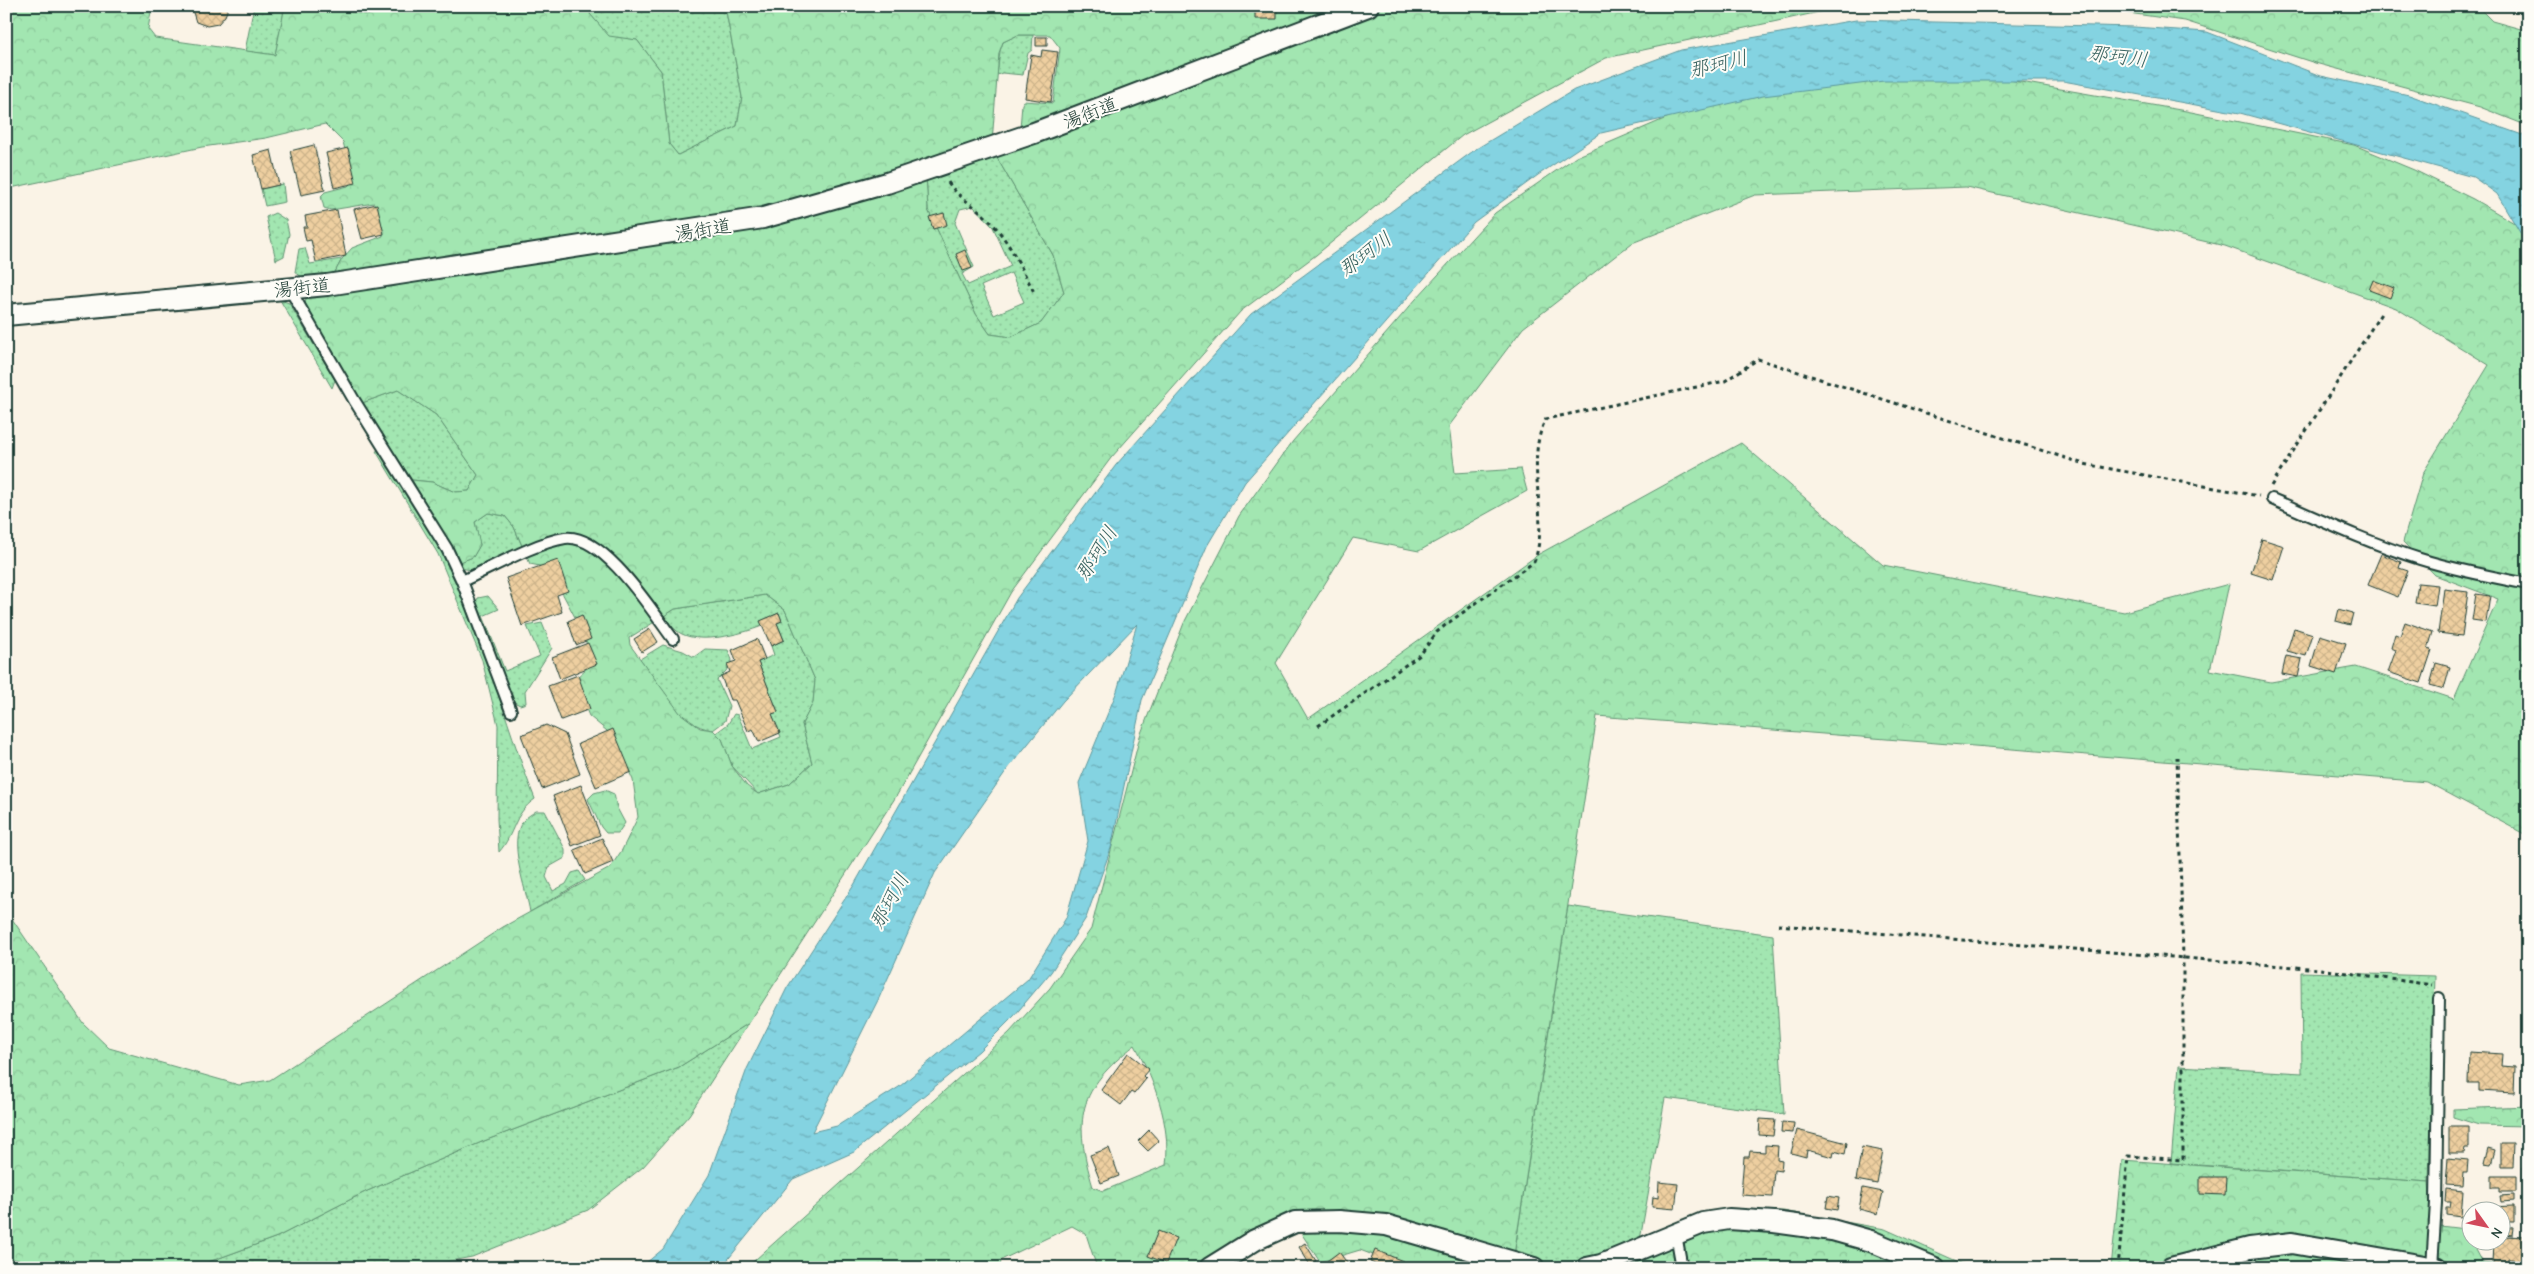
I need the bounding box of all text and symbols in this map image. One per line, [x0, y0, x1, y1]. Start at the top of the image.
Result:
water label: 那珂川 [2087, 41, 2149, 72]
water label: 那珂川 [1686, 46, 1750, 83]
street label: 湯街道 [1060, 92, 1121, 133]
street label: 湯街道 [673, 215, 733, 245]
water label: 那珂川 [1334, 227, 1396, 282]
street label: 湯街道 [273, 274, 332, 302]
water label: 那珂川 [1071, 522, 1122, 585]
water label: 那珂川 [865, 869, 914, 933]
north arrow [2462, 1202, 2512, 1252]
text: N [2487, 1224, 2506, 1241]

